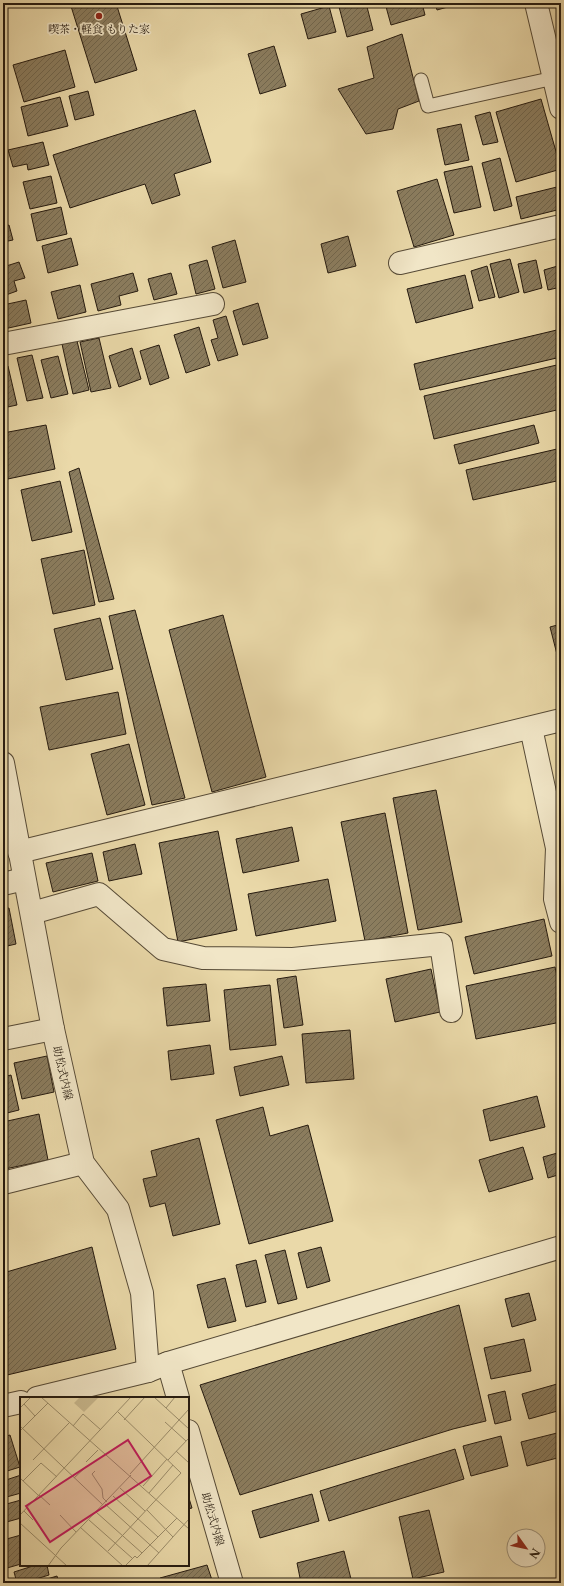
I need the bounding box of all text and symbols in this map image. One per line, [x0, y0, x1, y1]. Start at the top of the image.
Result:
marker: 喫茶・軽食 もりた家 [94, 11, 104, 21]
place label: 喫茶・軽食 もりた家 [48, 22, 150, 36]
street label: 助松式内線 [50, 1045, 76, 1101]
inset map [20, 1397, 189, 1566]
street label: 助松式内線 [199, 1491, 227, 1547]
north arrow [506, 1528, 546, 1568]
text: N [526, 1546, 543, 1562]

